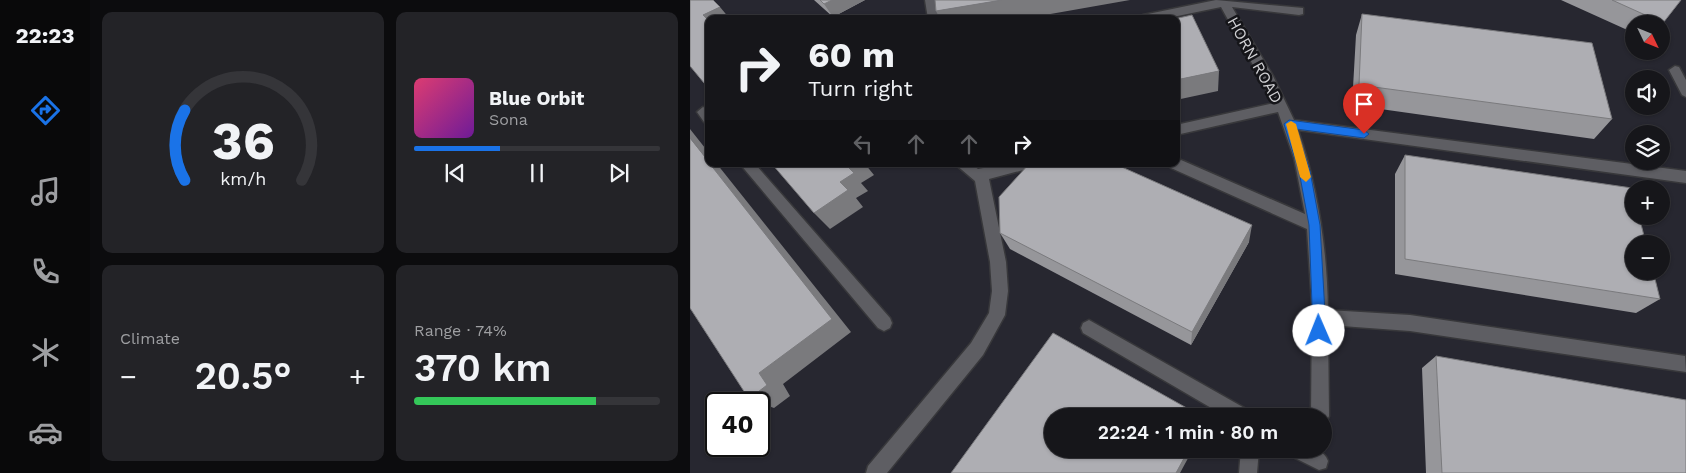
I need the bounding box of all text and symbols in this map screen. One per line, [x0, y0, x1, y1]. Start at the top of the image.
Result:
street label: HORN ROAD [1223, 13, 1287, 107]
north arrow [1625, 15, 1670, 60]
map controls [1625, 15, 1670, 280]
text: 22:23 [15, 23, 75, 48]
text: 60 m [808, 34, 895, 76]
icon: right [725, 35, 790, 100]
button: sound [1625, 70, 1670, 115]
text: Turn right [808, 76, 913, 101]
pin [1343, 83, 1385, 134]
text: Blue Orbit [489, 87, 584, 110]
icon: arrive [1350, 90, 1378, 118]
icon: directions [28, 93, 63, 128]
text: Sona [489, 110, 528, 129]
text: 36 [212, 111, 274, 172]
button: layers [1625, 125, 1670, 170]
icon: left [849, 130, 877, 158]
icon: ahead [902, 130, 930, 158]
icon: ahead [955, 130, 983, 158]
icon: right [1008, 130, 1036, 158]
icon: previous [441, 159, 469, 187]
icon: pause [523, 159, 551, 187]
icon: next [605, 159, 633, 187]
text: km/h [220, 168, 266, 189]
icon: music [28, 174, 63, 209]
button: + [1625, 180, 1670, 225]
button: − [1625, 235, 1670, 280]
icon: phone [28, 254, 63, 289]
position arrow [1292, 304, 1344, 356]
text: Range · 74% [414, 321, 507, 340]
text: Climate [120, 329, 180, 348]
icon: climate [28, 335, 63, 370]
text: 370 km [414, 346, 551, 390]
text: 20.5° [194, 354, 292, 398]
text: − [120, 360, 137, 393]
text: + [349, 360, 366, 393]
speed limit sign: 40 [705, 392, 770, 457]
icon: car [28, 415, 63, 450]
text: 22:24 · 1 min · 80 m [1098, 421, 1278, 444]

